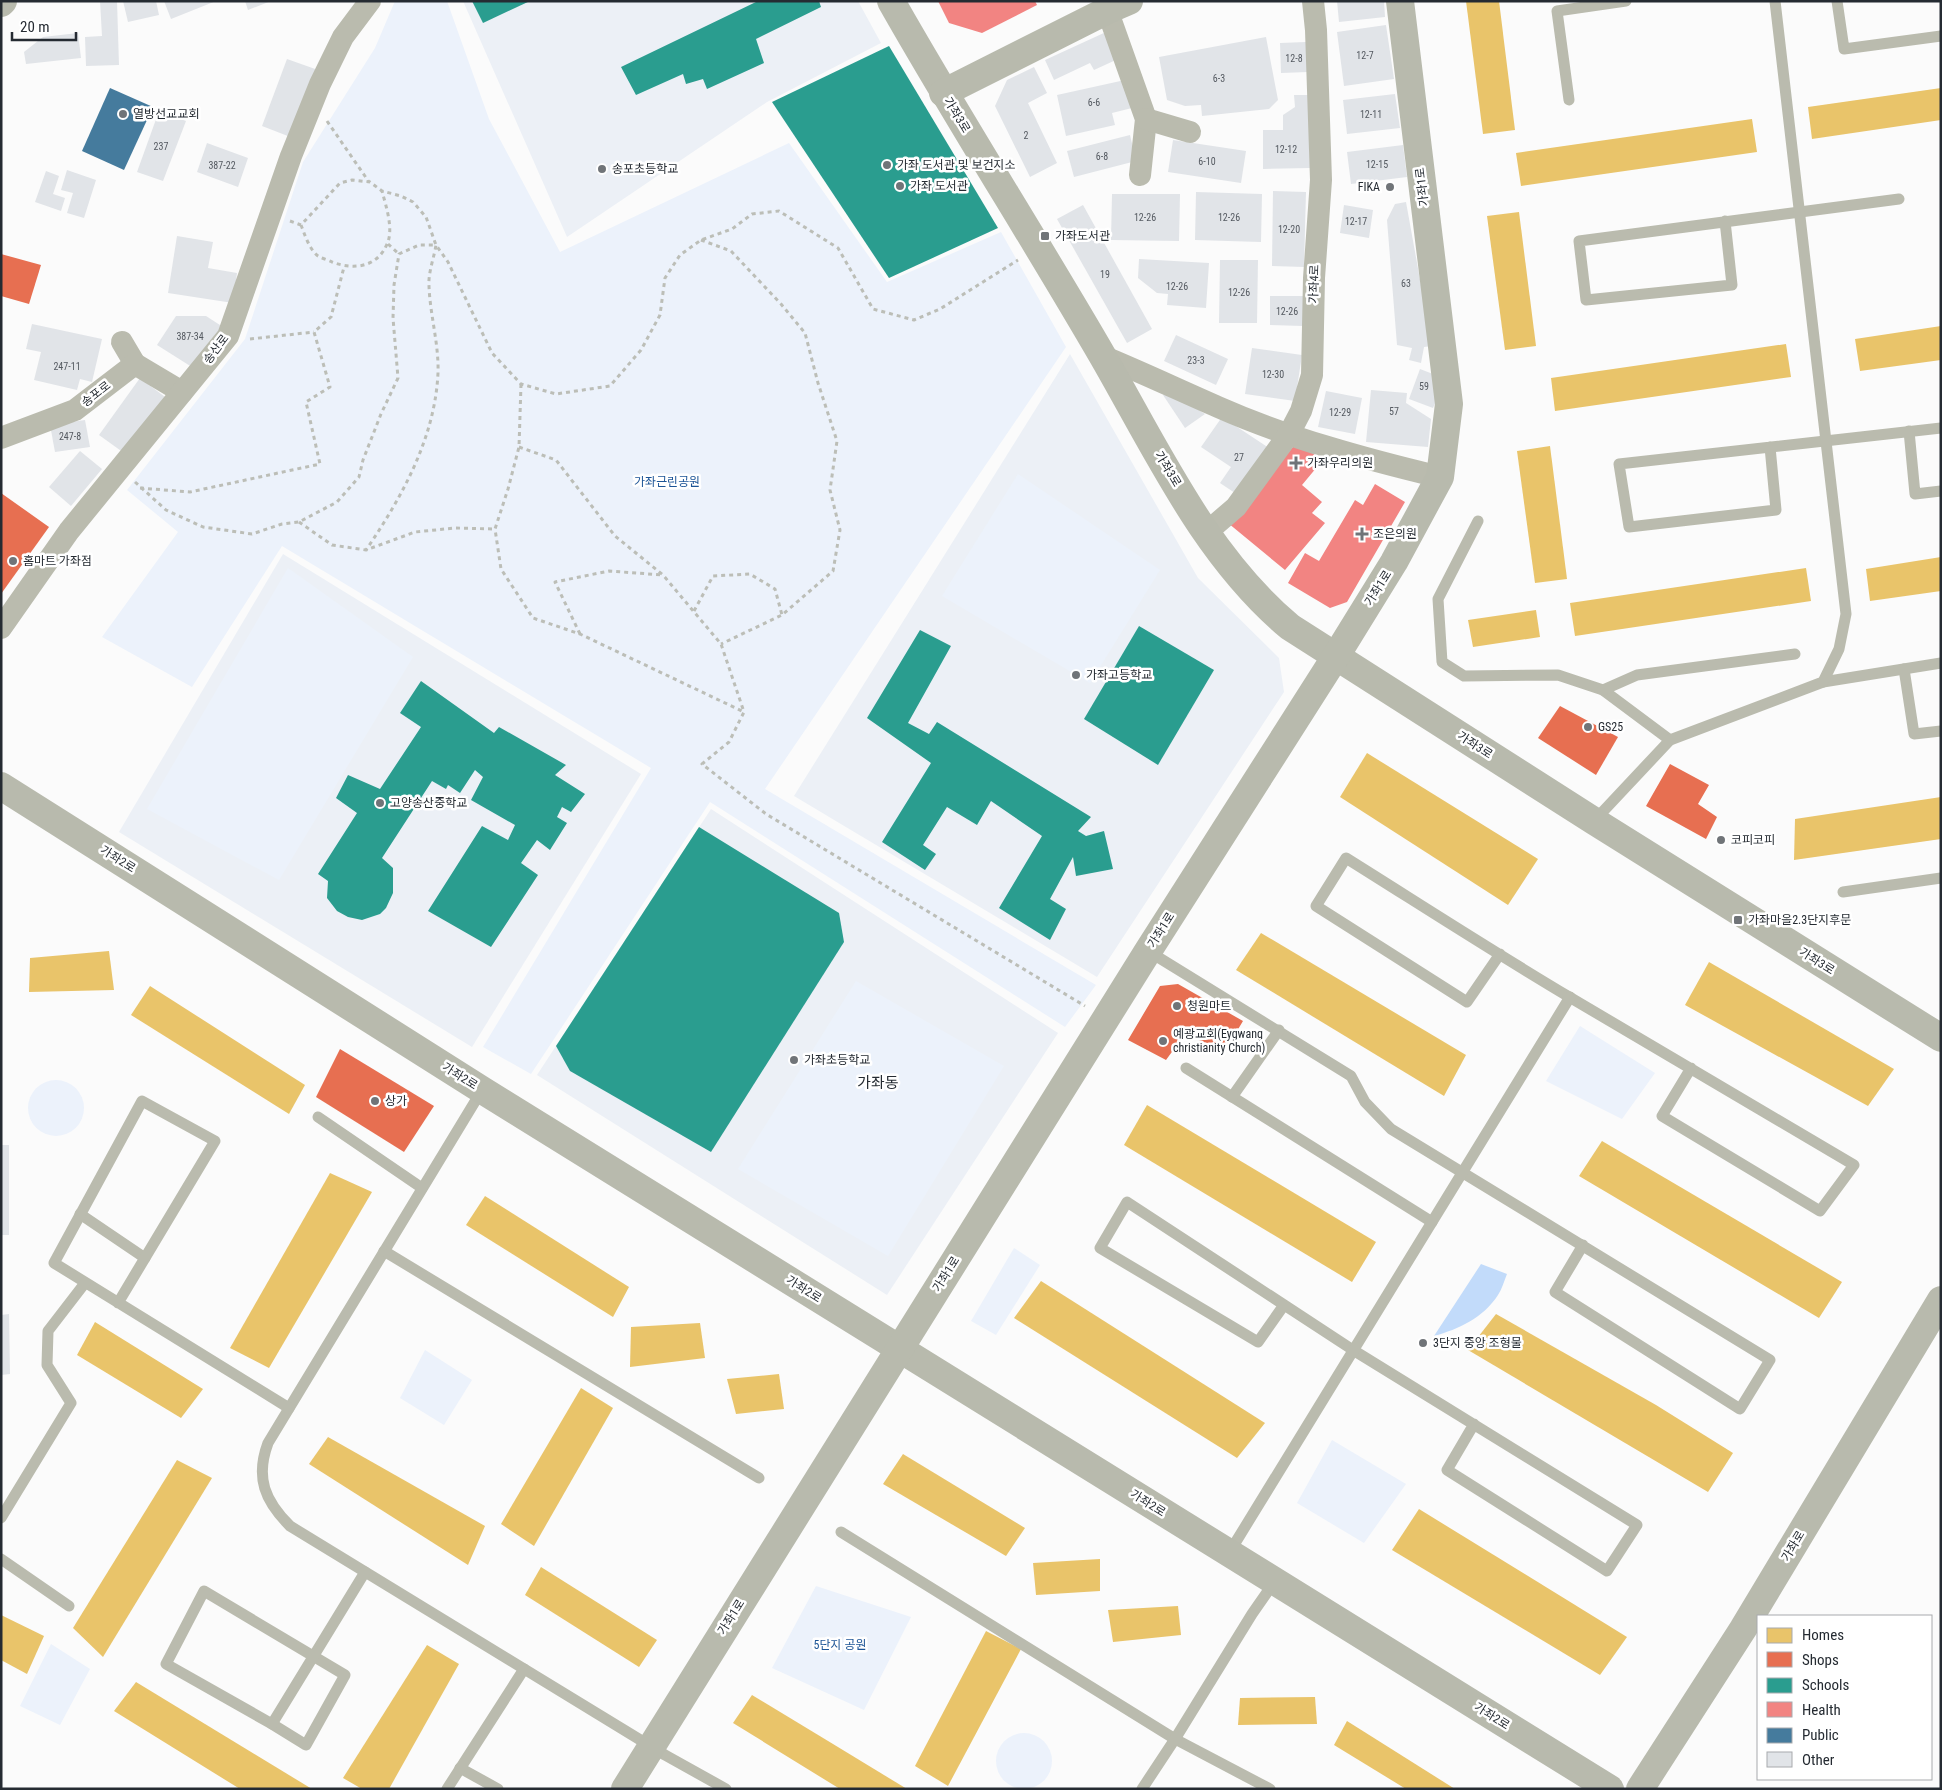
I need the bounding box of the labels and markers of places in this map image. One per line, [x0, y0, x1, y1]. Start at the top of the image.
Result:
place label: 열방선교교회 [133, 107, 199, 121]
marker: 열방선교교회 [117, 108, 129, 120]
place label: 가좌 도서관 및 보건지소 [897, 158, 1016, 172]
marker: 가좌 도서관 및 보건지소 [881, 159, 893, 171]
place label: 송포초등학교 [612, 162, 678, 176]
marker: 송포초등학교 [596, 163, 608, 175]
place label: 가좌 도서관 [910, 179, 968, 193]
marker: 가좌 도서관 [894, 180, 906, 192]
place label: FIKA [1358, 180, 1380, 194]
marker: FIKA [1384, 181, 1396, 193]
place label: 가좌도서관 [1055, 229, 1110, 243]
marker: 가좌도서관 [1039, 230, 1051, 242]
marker: 가좌우리의원 [1289, 456, 1303, 470]
place label: 가좌우리의원 [1307, 456, 1373, 470]
marker: 조은의원 [1355, 527, 1369, 541]
place label: 조은의원 [1373, 527, 1417, 541]
place label: 홈마트 가좌점 [23, 554, 92, 568]
marker: 홈마트 가좌점 [7, 555, 19, 567]
place label: 가좌고등학교 [1086, 668, 1152, 682]
marker: 가좌고등학교 [1070, 669, 1082, 681]
place label: GS25 [1598, 720, 1623, 734]
marker: GS25 [1582, 721, 1594, 733]
place label: 고양송산중학교 [390, 796, 467, 810]
marker: 고양송산중학교 [374, 797, 386, 809]
place label: 코피코피 [1731, 833, 1775, 847]
marker: 코피코피 [1715, 834, 1727, 846]
place label: 가좌마을2.3단지후문 [1748, 913, 1851, 927]
marker: 가좌마을2.3단지후문 [1732, 914, 1744, 926]
place label: 청원마트 [1187, 999, 1231, 1013]
marker: 청원마트 [1171, 1000, 1183, 1012]
place label: 예광교회(Eygwang christianity Church) [1173, 1027, 1265, 1055]
marker: 예광교회(Eygwang christianity Church) [1157, 1035, 1169, 1047]
place label: 가좌초등학교 [804, 1053, 870, 1067]
marker: 가좌초등학교 [788, 1054, 800, 1066]
place label: 상가 [385, 1094, 407, 1108]
marker: 상가 [369, 1095, 381, 1107]
place label: 3단지 중앙 조형물 [1433, 1336, 1522, 1350]
marker: 3단지 중앙 조형물 [1417, 1337, 1429, 1349]

